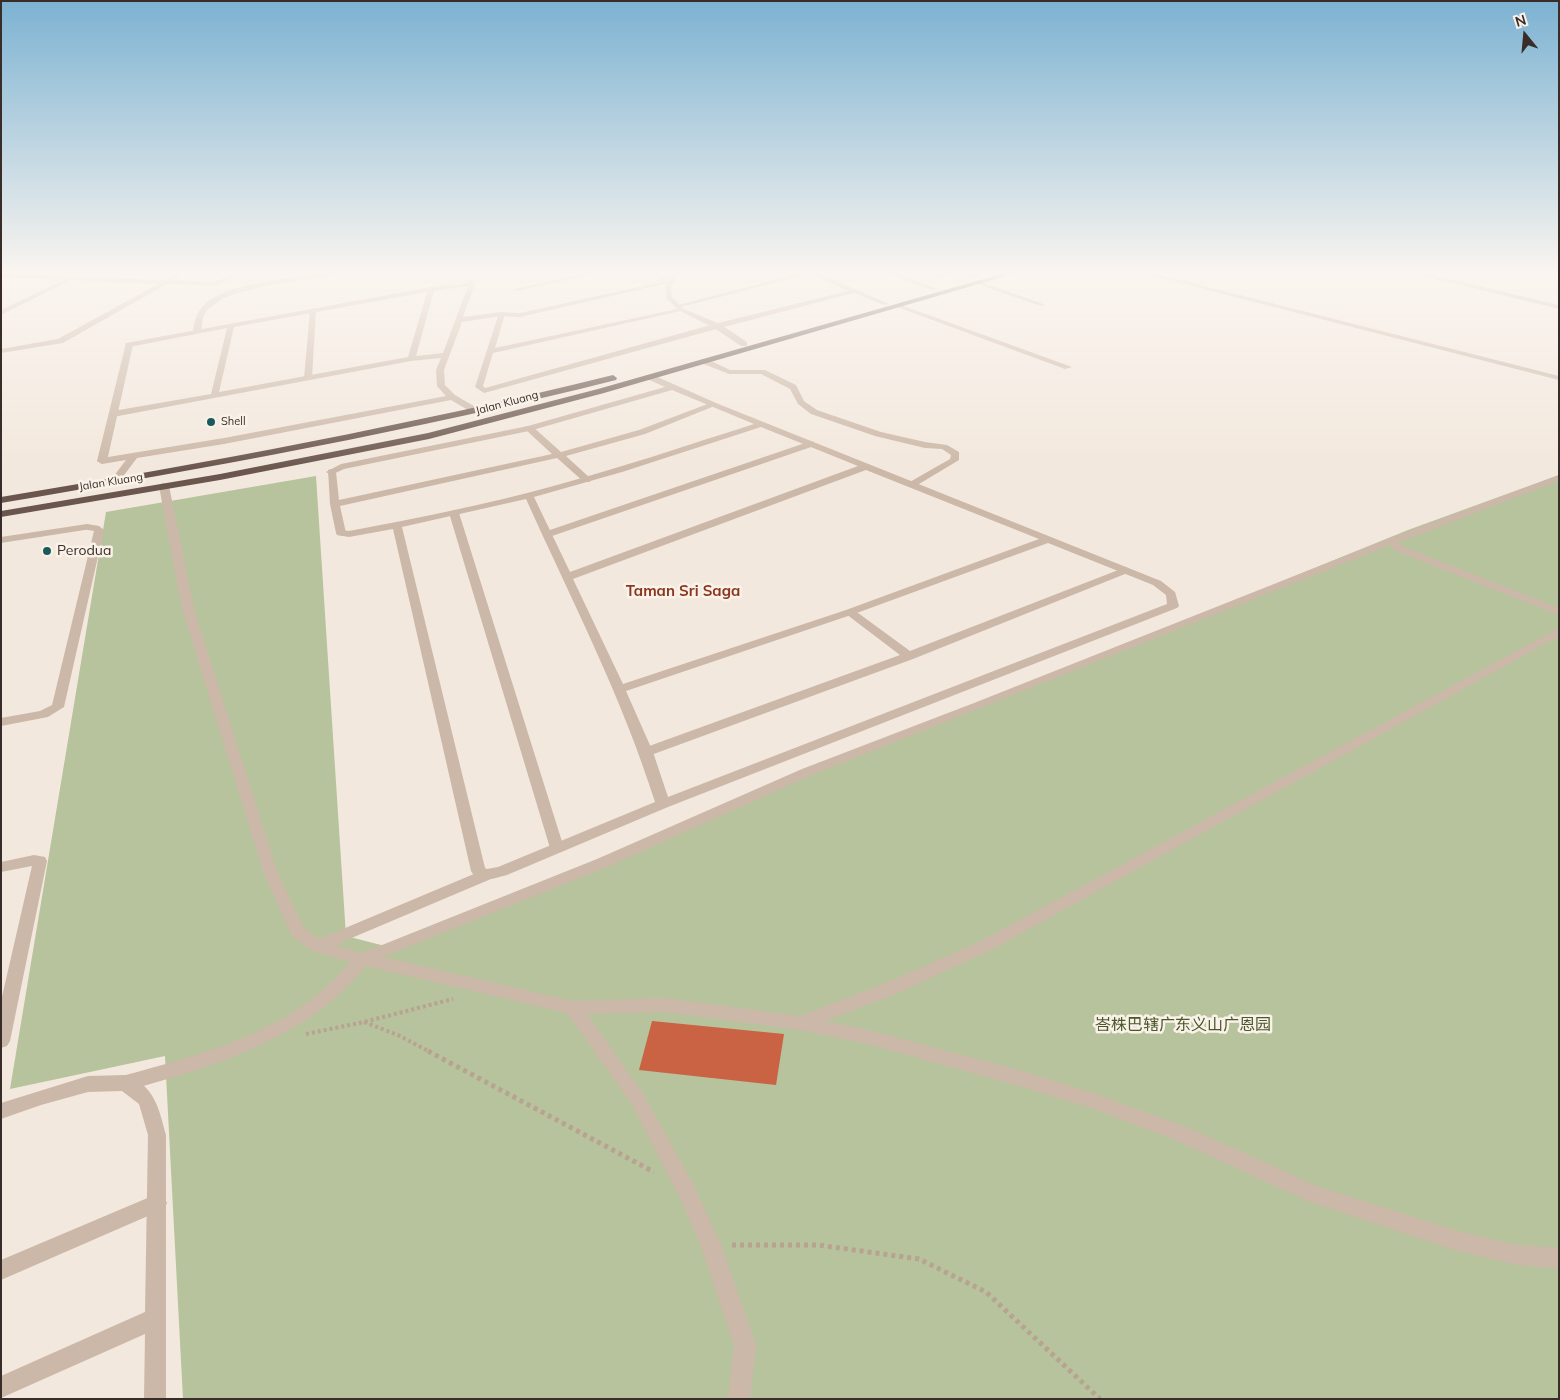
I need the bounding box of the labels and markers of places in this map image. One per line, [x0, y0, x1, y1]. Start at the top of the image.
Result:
place label: Shell [221, 415, 246, 429]
marker: Shell [205, 416, 217, 428]
place label: Perodua [57, 543, 111, 559]
marker: Perodua [41, 545, 53, 557]

